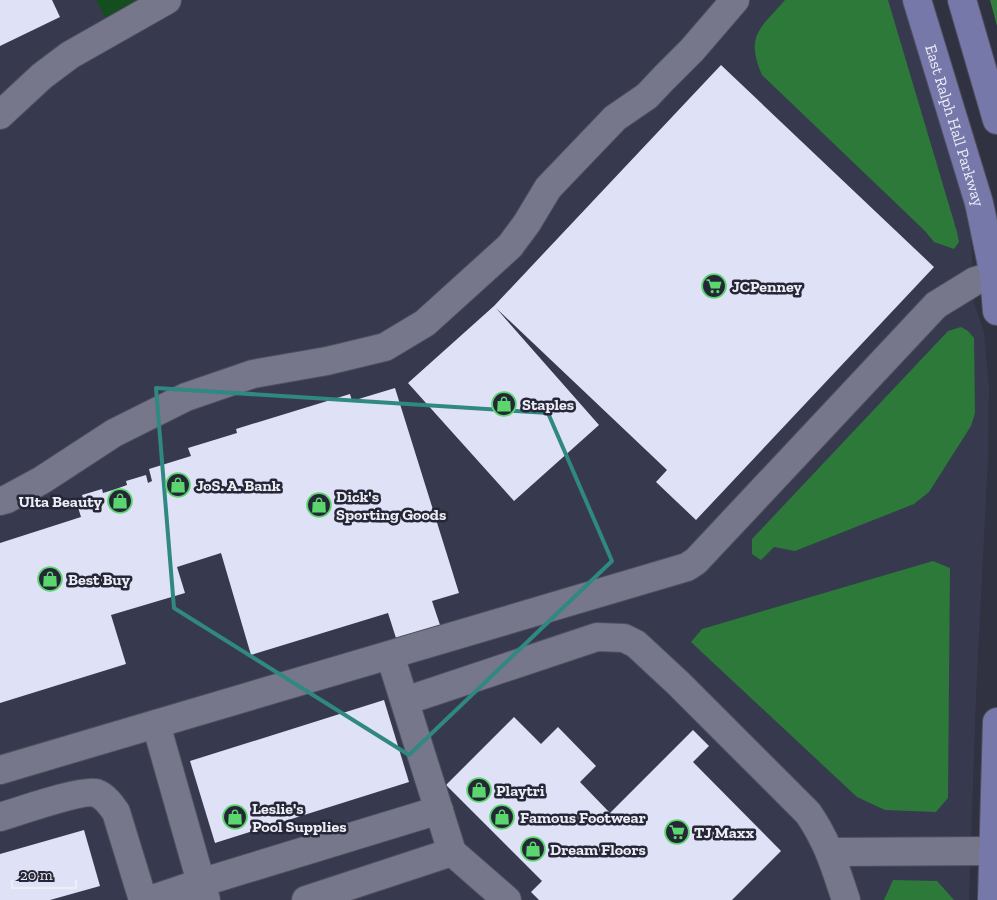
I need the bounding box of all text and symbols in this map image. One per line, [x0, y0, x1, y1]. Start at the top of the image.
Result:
street label: East Ralph Hall Parkway [922, 42, 989, 209]
supermarket icon: JCPenney [701, 273, 727, 299]
place label: JCPenney [732, 277, 802, 296]
shop icon: Staples [491, 391, 517, 417]
place label: Staples [522, 395, 574, 414]
shop icon: JoS. A. Bank [165, 472, 191, 498]
place label: JoS. A. Bank [196, 476, 281, 495]
place label: Dick's Sporting Goods [336, 487, 446, 524]
shop icon: Ulta Beauty [107, 488, 133, 514]
place label: Ulta Beauty [19, 492, 103, 511]
shop icon: Dick's Sporting Goods [306, 492, 332, 518]
shop icon: Best Buy [37, 566, 63, 592]
place label: Best Buy [68, 570, 130, 589]
shop icon: Playtri [466, 777, 492, 803]
place label: Playtri [496, 781, 545, 800]
place label: Leslie's Pool Supplies [252, 799, 347, 836]
shop icon: Leslie's Pool Supplies [222, 804, 248, 830]
shop icon: Famous Footwear [489, 804, 515, 830]
place label: Famous Footwear [520, 808, 646, 827]
supermarket icon: TJ Maxx [664, 819, 690, 845]
place label: TJ Maxx [694, 823, 754, 842]
shop icon: Dream Floors [520, 836, 546, 862]
place label: Dream Floors [550, 840, 646, 859]
scale bar [12, 858, 76, 890]
text: 20 m [20, 866, 53, 884]

